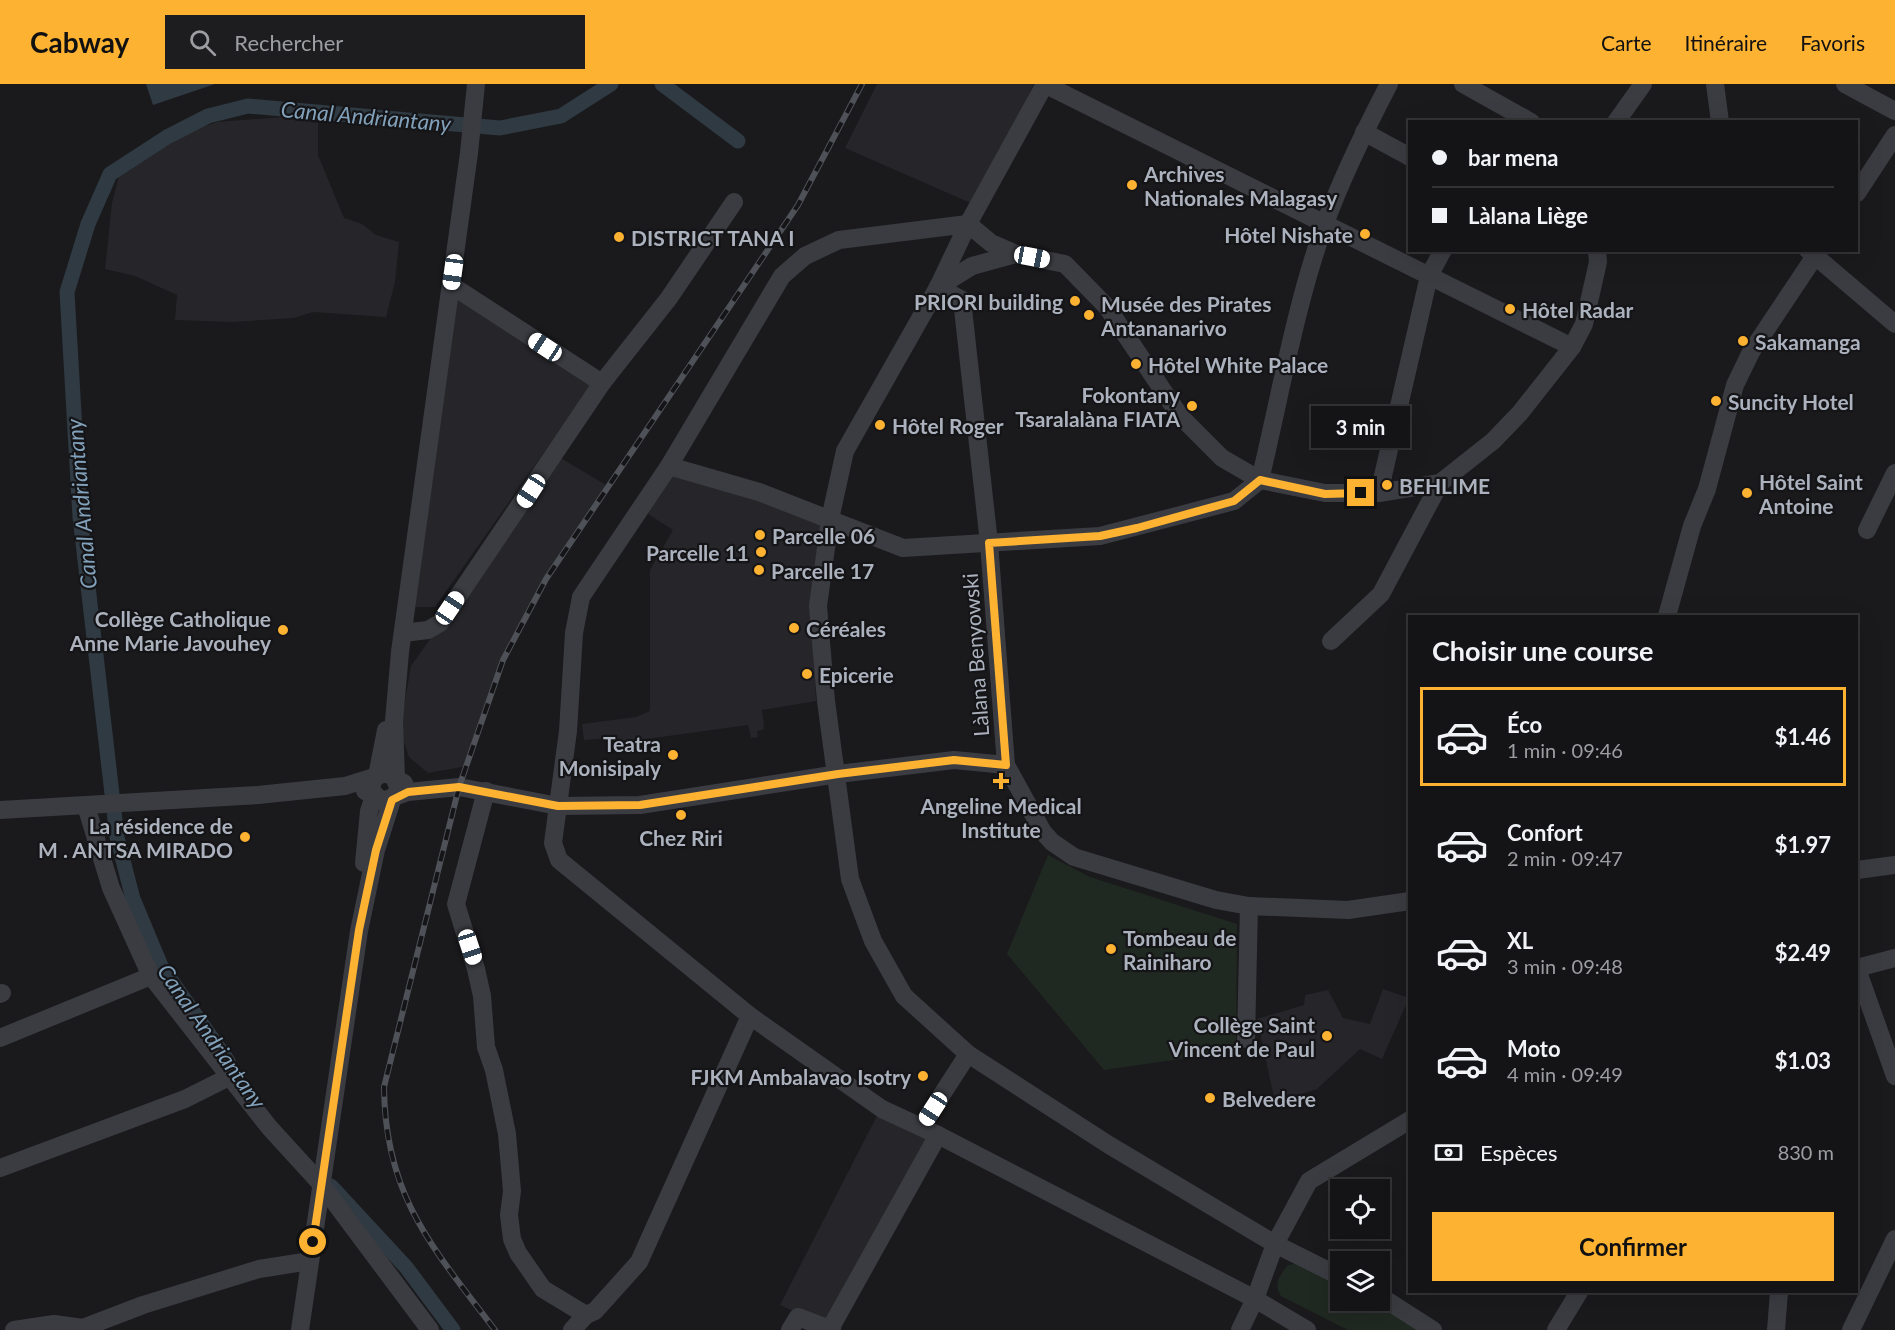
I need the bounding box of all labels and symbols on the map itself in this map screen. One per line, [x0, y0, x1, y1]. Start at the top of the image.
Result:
water label: Canal Andriantany [280, 95, 453, 137]
place label: Archives Nationales Malagasy [1143, 161, 1338, 210]
marker: Archives Nationales Malagasy [1125, 178, 1139, 192]
place label: Hôtel Nishate [1224, 222, 1353, 247]
place label: DISTRICT TANA I [631, 225, 794, 250]
marker: Hôtel Nishate [1358, 227, 1372, 241]
marker: DISTRICT TANA I [612, 230, 626, 244]
car [1013, 245, 1051, 269]
car [442, 253, 464, 291]
place label: PRIORI building [914, 289, 1063, 314]
place label: Musée des Pirates Antananarivo [1100, 291, 1271, 340]
marker: PRIORI building [1068, 294, 1082, 308]
place label: Hôtel Radar [1522, 297, 1634, 322]
marker: Hôtel Radar [1503, 302, 1517, 316]
marker: Musée des Pirates Antananarivo [1082, 308, 1096, 322]
place label: Sakamanga [1755, 329, 1861, 354]
car [525, 330, 565, 364]
marker: Sakamanga [1736, 334, 1750, 348]
place label: Hôtel White Palace [1148, 352, 1328, 377]
marker: Hôtel White Palace [1129, 357, 1143, 371]
place label: Fokontany Tsaralalàna FIATA [1015, 382, 1181, 431]
place label: Suncity Hotel [1728, 389, 1854, 414]
marker: Suncity Hotel [1709, 394, 1723, 408]
marker: Fokontany Tsaralalàna FIATA [1185, 399, 1199, 413]
callout: 3 min [1312, 406, 1410, 448]
place label: Hôtel Roger [892, 413, 1004, 438]
water label: Canal Andriantany [60, 417, 102, 590]
marker: Hôtel Roger [873, 418, 887, 432]
place label: Hôtel Saint Antoine [1758, 469, 1863, 518]
car [514, 471, 548, 511]
place label: BEHLIME [1399, 473, 1490, 498]
marker: BEHLIME [1380, 478, 1394, 492]
route end [1347, 479, 1374, 506]
marker: Hôtel Saint Antoine [1740, 486, 1754, 500]
place label: Parcelle 06 [772, 523, 875, 548]
marker: Parcelle 06 [753, 528, 767, 542]
place label: Parcelle 11 [646, 540, 749, 565]
marker: Parcelle 11 [754, 545, 768, 559]
place label: Parcelle 17 [771, 558, 874, 583]
marker: Parcelle 17 [752, 563, 766, 577]
street label: Làlana Benyowski [957, 573, 993, 737]
car [432, 588, 468, 628]
place label: Collège Catholique Anne Marie Javouhey [69, 606, 272, 655]
place label: Céréales [806, 616, 886, 641]
marker: Céréales [787, 621, 801, 635]
marker: Collège Catholique Anne Marie Javouhey [276, 623, 290, 637]
place label: Epicerie [819, 662, 894, 687]
marker: Epicerie [800, 667, 814, 681]
place label: Teatra Monisipaly [559, 731, 662, 780]
marker: Teatra Monisipaly [666, 748, 680, 762]
marker: Angeline Medical Institute [992, 772, 1010, 790]
place label: Angeline Medical Institute [919, 793, 1082, 842]
marker: Chez Riri [674, 808, 688, 822]
place label: La résidence de M . ANTSA MIRADO [38, 813, 233, 862]
place label: Chez Riri [639, 825, 723, 850]
marker: La résidence de M . ANTSA MIRADO [238, 830, 252, 844]
place label: Tombeau de Rainiharo [1123, 925, 1237, 974]
car [456, 927, 484, 967]
marker: Tombeau de Rainiharo [1104, 942, 1118, 956]
water label: Canal Andriantany [152, 958, 272, 1114]
place label: Collège Saint Vincent de Paul [1168, 1012, 1315, 1061]
marker: Collège Saint Vincent de Paul [1320, 1029, 1334, 1043]
place label: FJKM Ambalavao Isotry [690, 1064, 912, 1089]
marker: FJKM Ambalavao Isotry [916, 1069, 930, 1083]
place label: Belvedere [1222, 1086, 1316, 1111]
car [916, 1089, 950, 1129]
marker: Belvedere [1203, 1091, 1217, 1105]
route start [299, 1228, 326, 1255]

